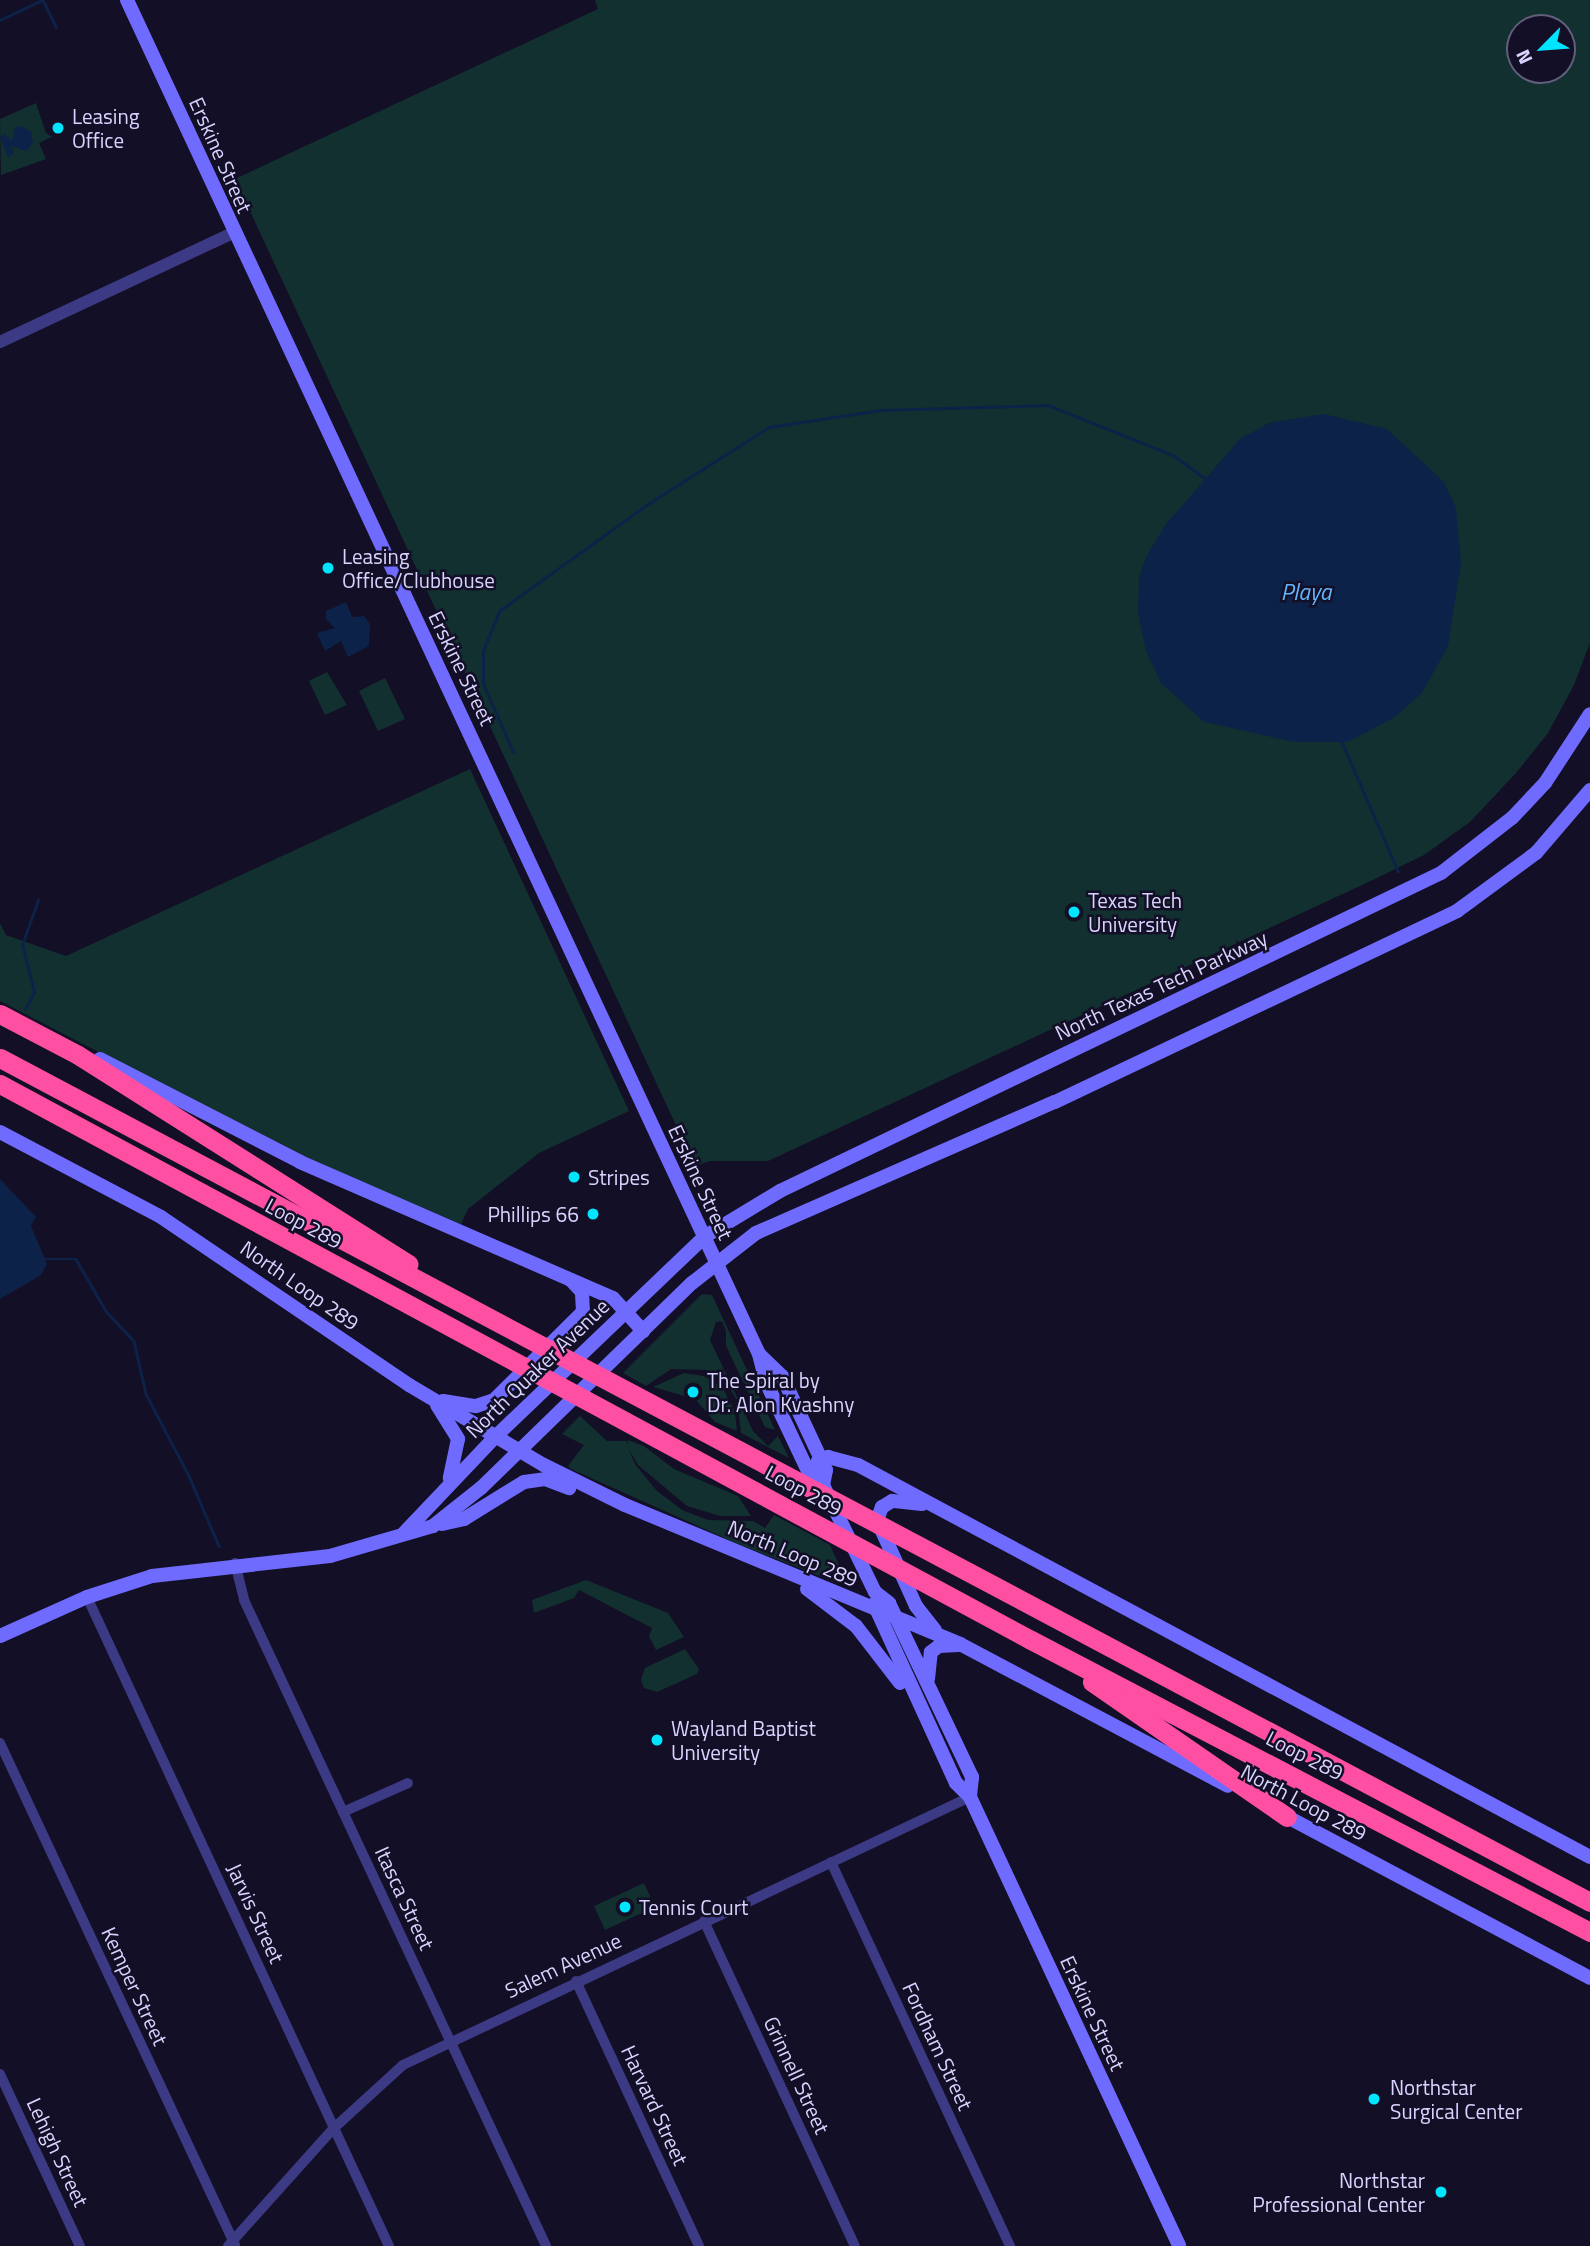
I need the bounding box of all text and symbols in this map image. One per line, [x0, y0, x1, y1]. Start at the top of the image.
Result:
north arrow [1506, 14, 1576, 84]
text: N [1507, 45, 1539, 69]
street label: Erskine Street [184, 93, 258, 217]
place label: Leasing Office [72, 103, 140, 153]
marker: Leasing Office [50, 120, 66, 136]
place label: Leasing Office/Clubhouse [342, 543, 495, 593]
marker: Leasing Office/Clubhouse [320, 560, 336, 576]
water label: Playa [1281, 578, 1331, 606]
street label: Erskine Street [424, 607, 500, 729]
place label: Texas Tech University [1088, 887, 1182, 937]
marker: Texas Tech University [1066, 904, 1082, 920]
street label: North Texas Tech Parkway [1051, 925, 1271, 1045]
street label: Erskine Street [663, 1121, 739, 1243]
place label: Stripes [588, 1164, 650, 1190]
marker: Stripes [566, 1169, 582, 1185]
street label: Loop 289 [261, 1192, 347, 1254]
place label: Phillips 66 [487, 1201, 579, 1227]
marker: Phillips 66 [585, 1206, 601, 1222]
street label: North Loop 289 [236, 1235, 364, 1335]
street label: North Quaker Avenue [460, 1293, 614, 1443]
place label: The Spiral by Dr. Alon Kvashny [707, 1367, 854, 1417]
marker: The Spiral by Dr. Alon Kvashny [685, 1384, 701, 1400]
street label: Loop 289 [761, 1459, 847, 1521]
street label: North Loop 289 [724, 1514, 862, 1592]
place label: Wayland Baptist University [671, 1715, 816, 1765]
street label: Loop 289 [1262, 1725, 1348, 1785]
marker: Wayland Baptist University [649, 1732, 665, 1748]
street label: North Loop 289 [1237, 1758, 1371, 1846]
street label: Itasca Street [370, 1842, 440, 1954]
street label: Jarvis Street [222, 1859, 290, 1967]
place label: Tennis Court [639, 1894, 748, 1920]
marker: Tennis Court [617, 1899, 633, 1915]
street label: Kemper Street [97, 1923, 173, 2049]
street label: Salem Avenue [501, 1927, 625, 2003]
street label: Erskine Street [1055, 1952, 1131, 2074]
street label: Fordham Street [897, 1978, 979, 2114]
street label: Grinnell Street [759, 2012, 835, 2138]
street label: Harvard Street [616, 2041, 694, 2169]
place label: Northstar Surgical Center [1390, 2074, 1522, 2124]
marker: Northstar Surgical Center [1364, 2089, 1384, 2109]
street label: Lehigh Street [22, 2094, 94, 2210]
place label: Northstar Professional Center [1252, 2167, 1425, 2217]
marker: Northstar Professional Center [1431, 2182, 1451, 2202]

